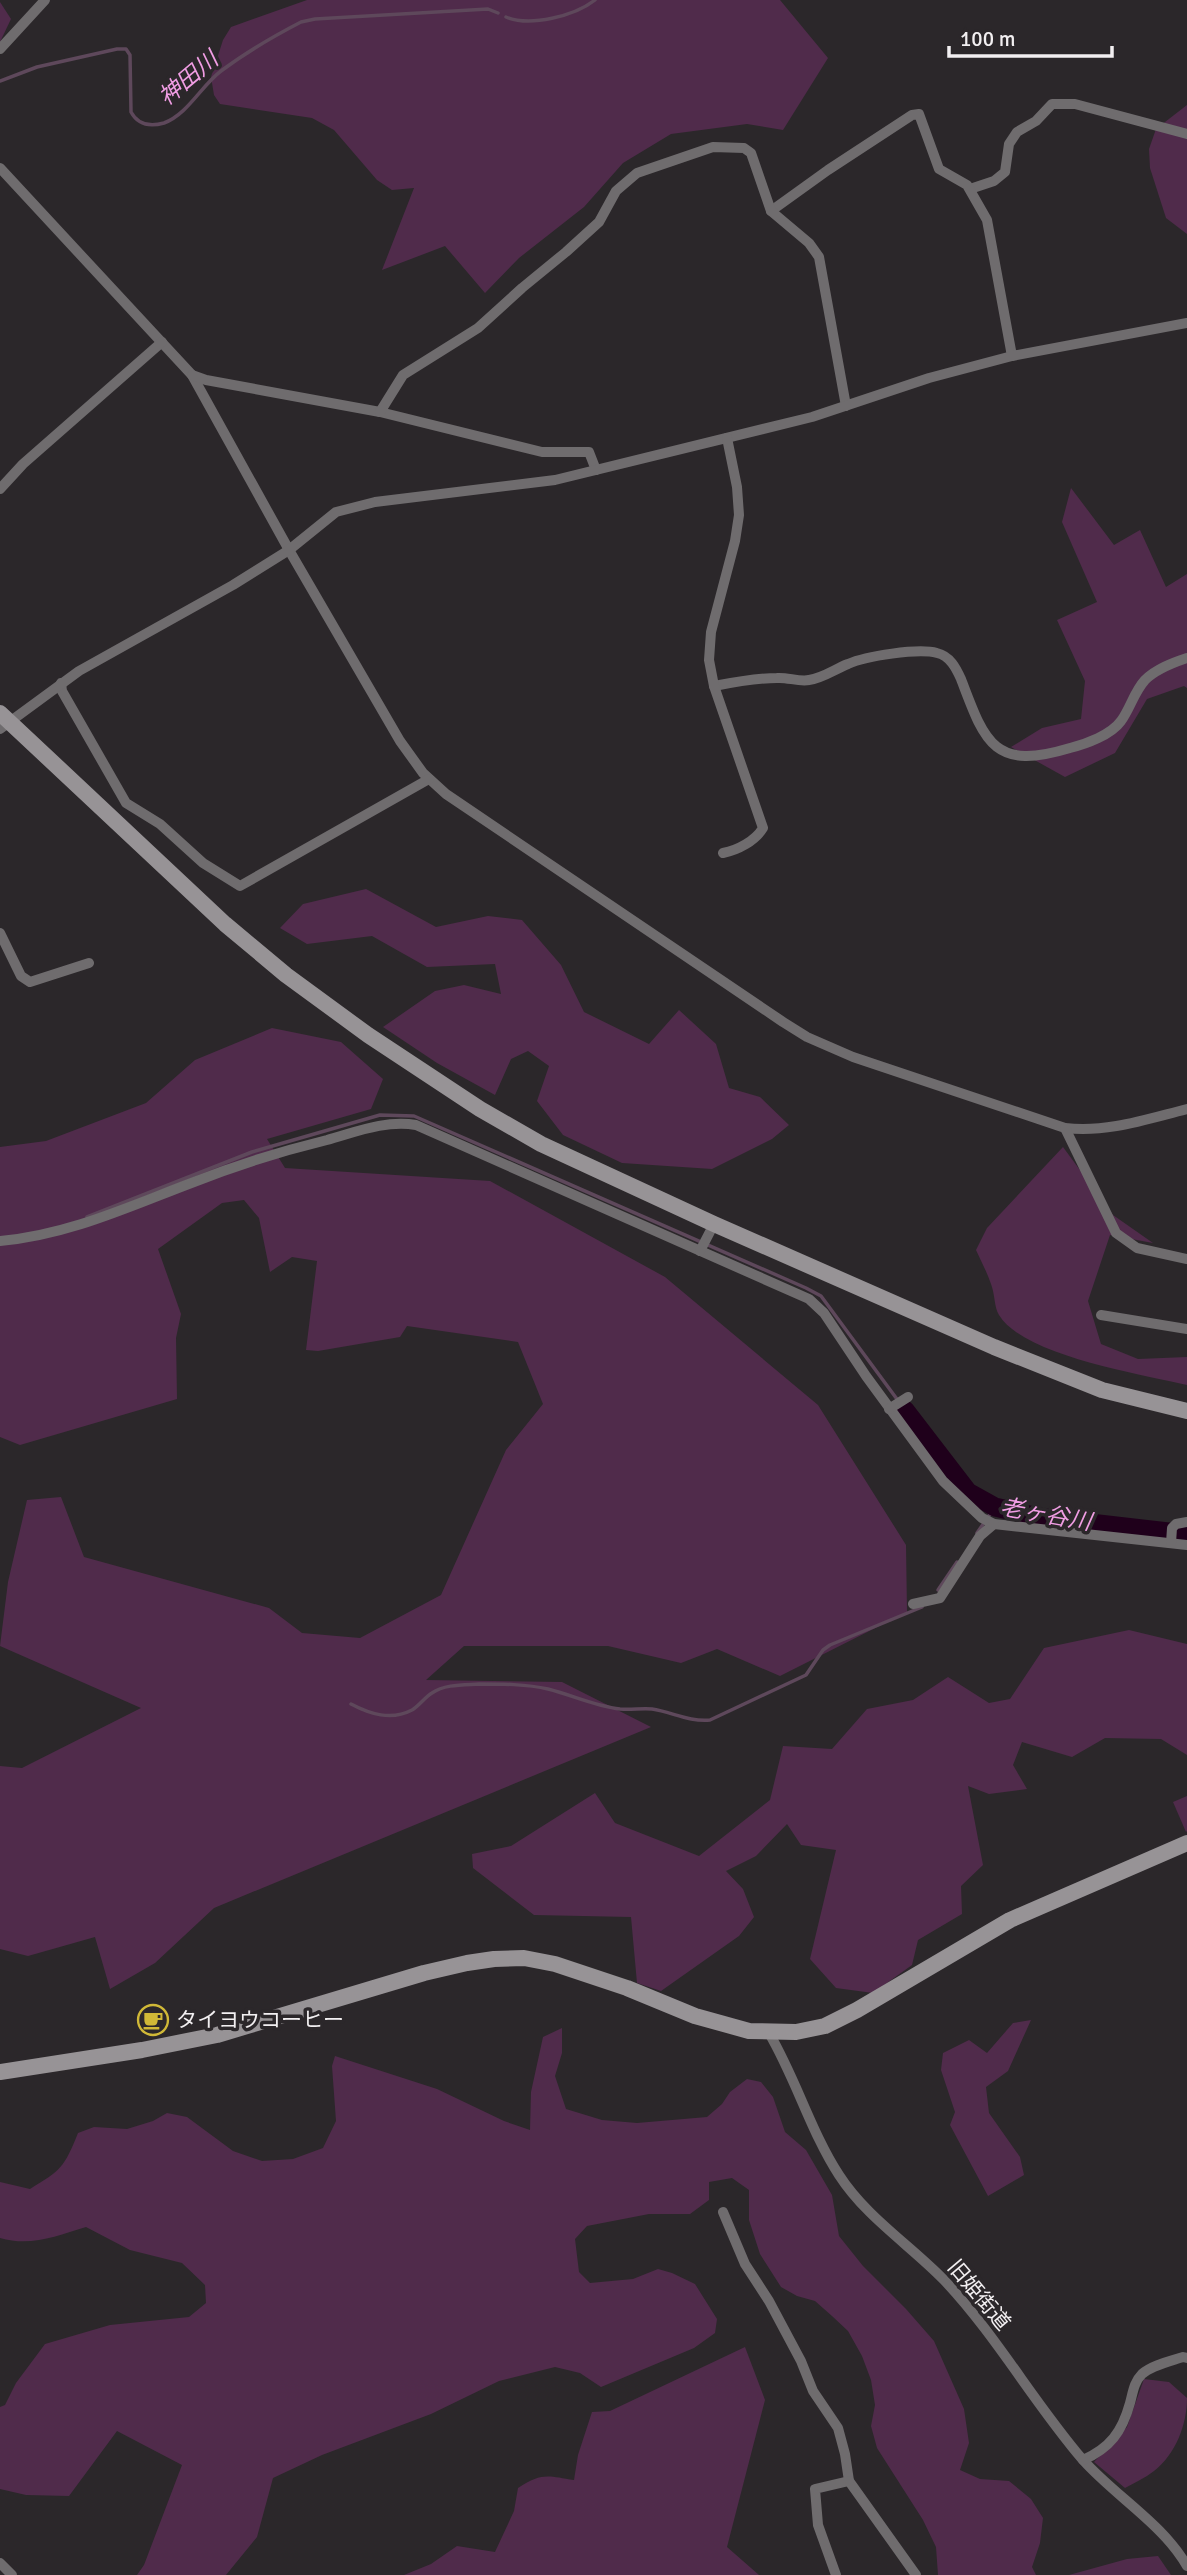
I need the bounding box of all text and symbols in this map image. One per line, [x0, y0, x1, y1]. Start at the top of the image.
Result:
scale bar [949, 14, 1112, 58]
text: 100 m [960, 26, 1015, 52]
water label: 神田川 [153, 43, 226, 112]
water label: 老ヶ谷川 [998, 1492, 1097, 1537]
cafe icon: タイヨウコーヒー [136, 2003, 170, 2037]
place label: タイヨウコーヒー [176, 2007, 344, 2033]
street label: 旧姫街道 [942, 2254, 1016, 2336]

